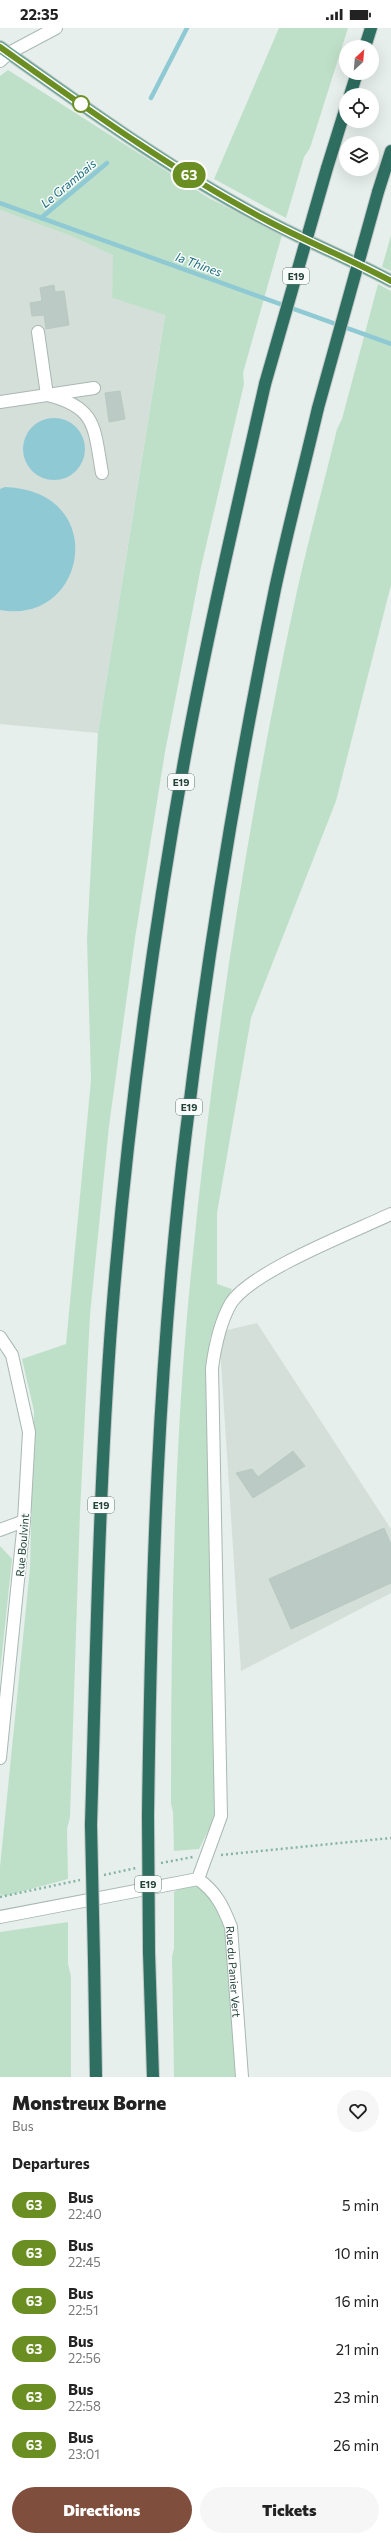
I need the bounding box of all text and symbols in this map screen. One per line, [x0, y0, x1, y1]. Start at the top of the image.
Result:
text: 22:35 [20, 5, 59, 23]
north arrow [339, 40, 379, 80]
map controls [339, 40, 379, 176]
button: locate [339, 88, 379, 128]
unlabelled marker [72, 95, 90, 113]
button: layers [339, 136, 379, 176]
water label: Le Grambais [38, 156, 99, 210]
line badge: 63 [171, 162, 207, 188]
text: 63 [181, 166, 197, 183]
water label: la Thines [174, 249, 224, 279]
road number: E19 [283, 268, 309, 284]
road number: E19 [168, 774, 194, 790]
road number: E19 [176, 1099, 202, 1115]
road number: E19 [88, 1497, 114, 1513]
street label: Rue Boulvint [13, 1512, 31, 1577]
road number: E19 [135, 1876, 161, 1892]
street label: Rue du Panier Vert [224, 1925, 244, 2018]
button: heart [337, 2090, 379, 2132]
text: Monstreux Borne [12, 2091, 166, 2114]
text: Bus [12, 2118, 34, 2134]
text: Departures [12, 2154, 90, 2172]
text: Bus [68, 2188, 93, 2206]
text: 63 [26, 2196, 42, 2213]
text: 5 min [342, 2196, 379, 2214]
text: 22:40 [68, 2206, 102, 2222]
text: Bus [68, 2236, 93, 2254]
text: 63 [26, 2244, 42, 2261]
text: 10 min [334, 2244, 379, 2262]
text: 22:45 [68, 2254, 101, 2270]
text: Bus [68, 2284, 93, 2302]
text: 63 [26, 2292, 42, 2309]
text: 16 min [335, 2292, 379, 2310]
text: 22:51 [68, 2302, 99, 2318]
text: Bus [68, 2332, 93, 2350]
text: 63 [26, 2340, 42, 2357]
text: 21 min [336, 2340, 379, 2358]
text: 22:56 [68, 2350, 101, 2366]
text: Bus [68, 2380, 93, 2398]
text: 63 [26, 2388, 42, 2405]
text: 23 min [334, 2388, 379, 2406]
text: 22:58 [68, 2398, 101, 2414]
text: Bus [68, 2428, 93, 2446]
text: 63 [26, 2436, 42, 2453]
text: 26 min [333, 2436, 379, 2454]
text: 23:01 [68, 2446, 100, 2462]
button: Directions [12, 2487, 192, 2533]
button: Tickets [200, 2487, 379, 2533]

